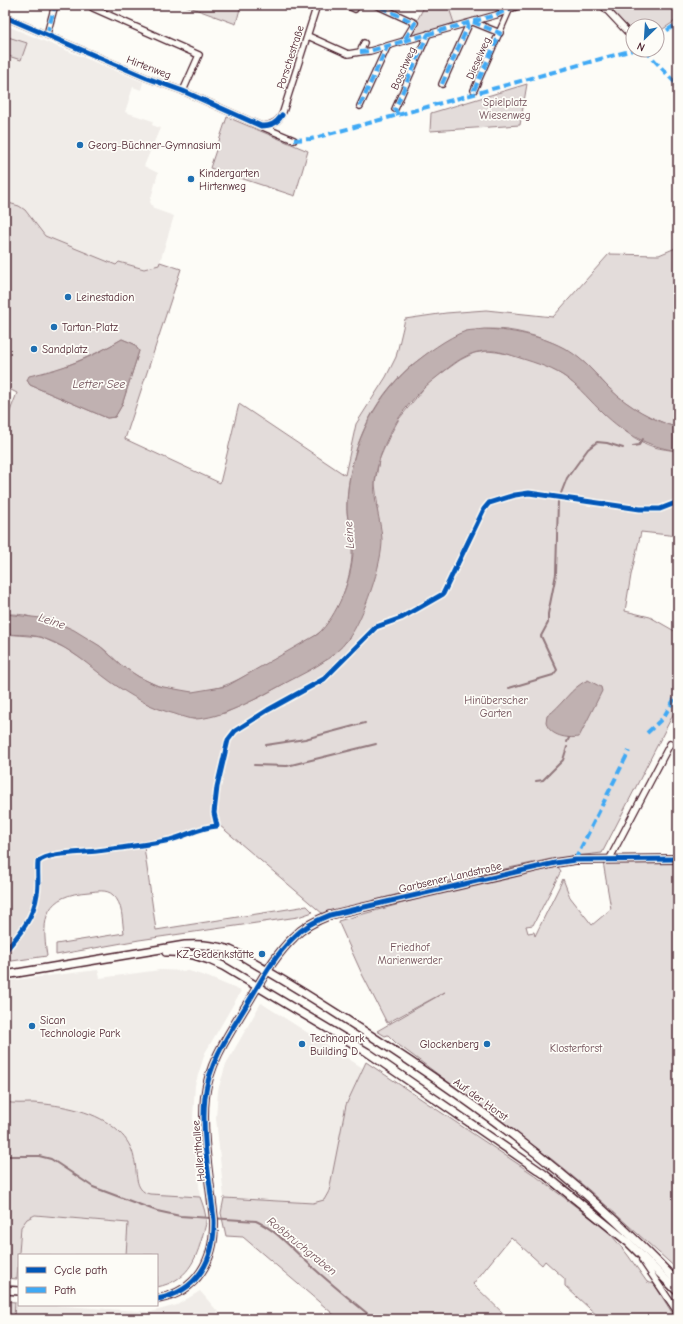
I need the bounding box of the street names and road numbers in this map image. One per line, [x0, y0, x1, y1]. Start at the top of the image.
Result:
street label: Porschestraße [274, 23, 307, 91]
street label: Dieselweg [463, 35, 494, 81]
street label: Boschweg [388, 45, 419, 92]
street label: Hirtenweg [125, 53, 173, 82]
street label: Garbsener Landstraße [397, 859, 503, 896]
street label: Auf der Horst [451, 1075, 511, 1124]
street label: Hollerithallee [189, 1119, 208, 1182]

